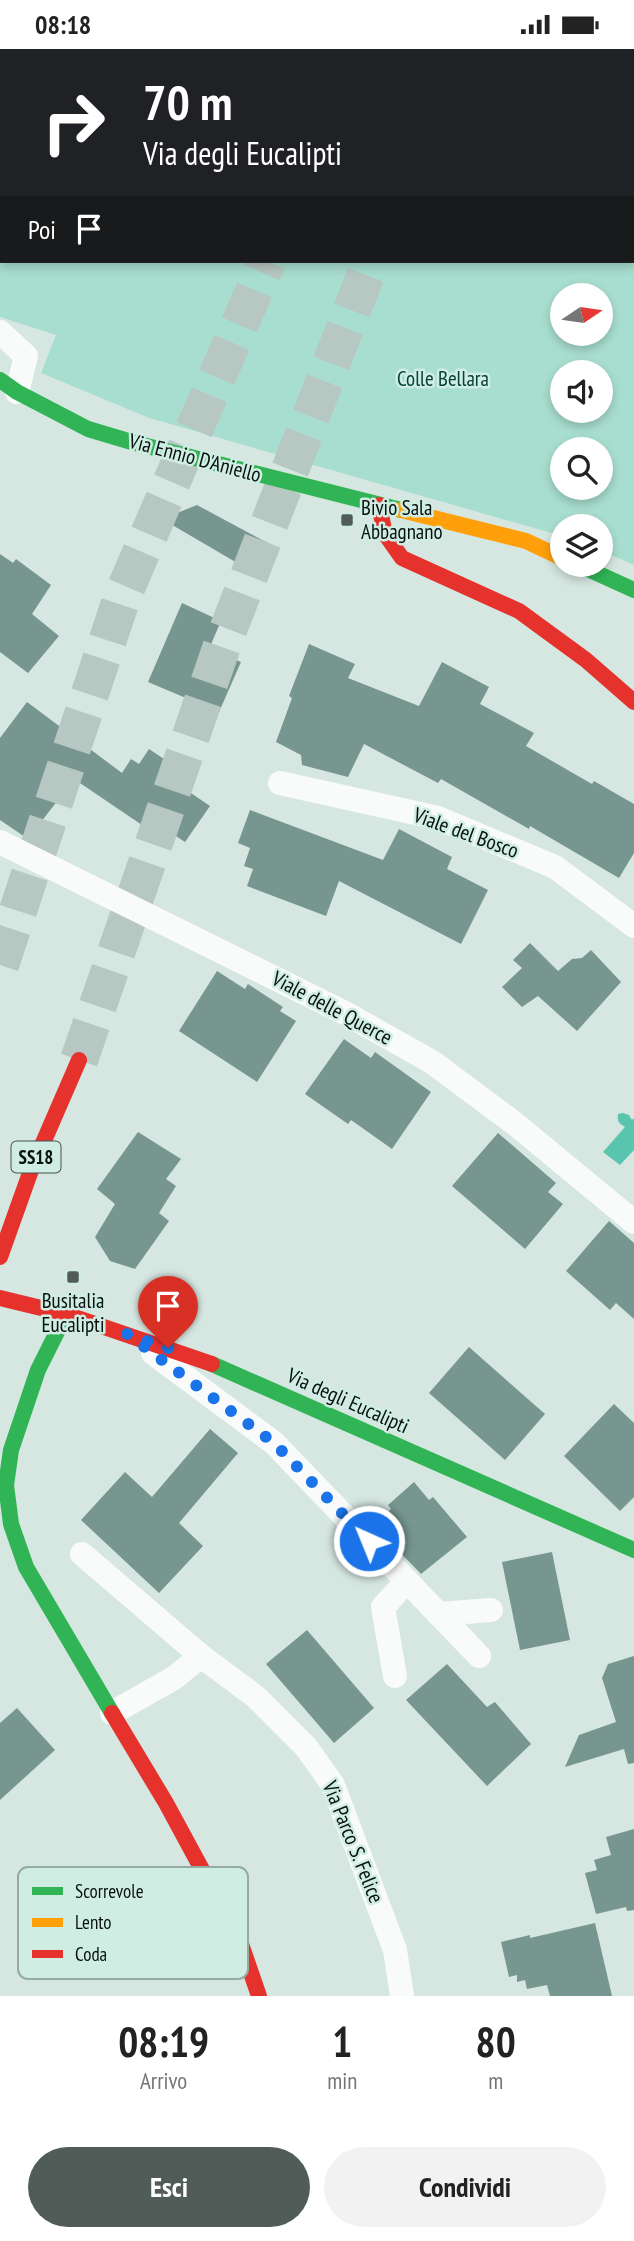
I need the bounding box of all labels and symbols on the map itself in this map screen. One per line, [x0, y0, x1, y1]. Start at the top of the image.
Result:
north arrow [550, 283, 612, 347]
park label: Colle Bellara [397, 365, 489, 392]
street label: Via Ennio D'Aniello [125, 427, 264, 488]
place label: Bivio Sala Abbagnano [361, 494, 443, 545]
marker: Bivio Sala Abbagnano [339, 512, 355, 528]
street label: Viale del Bosco [409, 801, 523, 864]
street label: Viale delle Querce [267, 964, 397, 1051]
road number: SS18 [12, 1141, 60, 1173]
marker: Busitalia Eucalipti [65, 1269, 81, 1285]
pin [138, 1276, 198, 1348]
place label: Busitalia Eucalipti [42, 1287, 104, 1338]
street label: Via degli Eucalipti [282, 1361, 413, 1439]
position arrow [332, 1504, 406, 1578]
street label: Via Parco S. Felice [316, 1776, 390, 1907]
legend [18, 1867, 248, 1979]
text: Scorrevole [75, 1879, 144, 1903]
text: Lento [75, 1910, 112, 1934]
text: Coda [75, 1942, 107, 1966]

